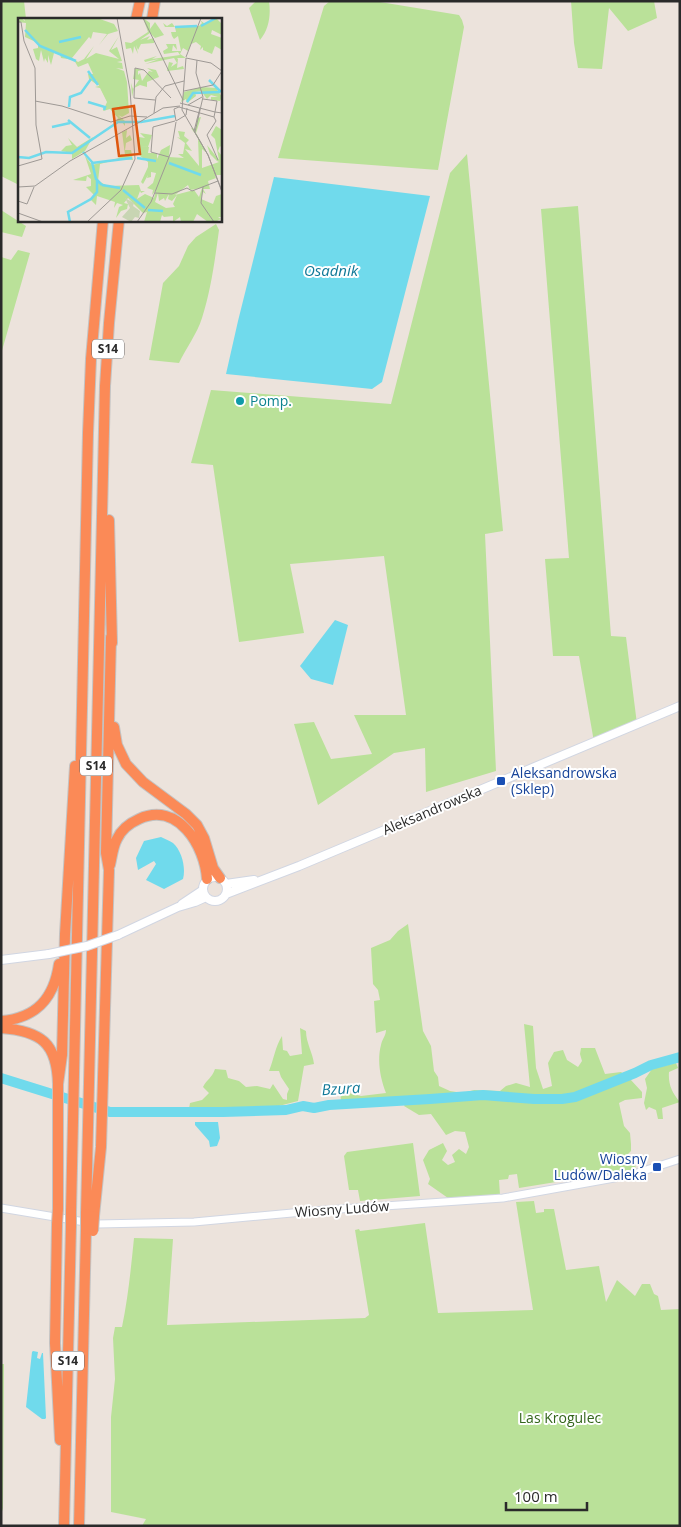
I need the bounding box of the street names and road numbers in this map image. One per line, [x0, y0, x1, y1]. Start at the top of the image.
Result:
road number: S14 [92, 339, 124, 358]
road number: S14 [80, 756, 112, 776]
street label: Aleksandrowska [379, 780, 484, 839]
street label: Wiosny Ludów [294, 1196, 390, 1221]
road number: S14 [52, 1352, 84, 1370]

